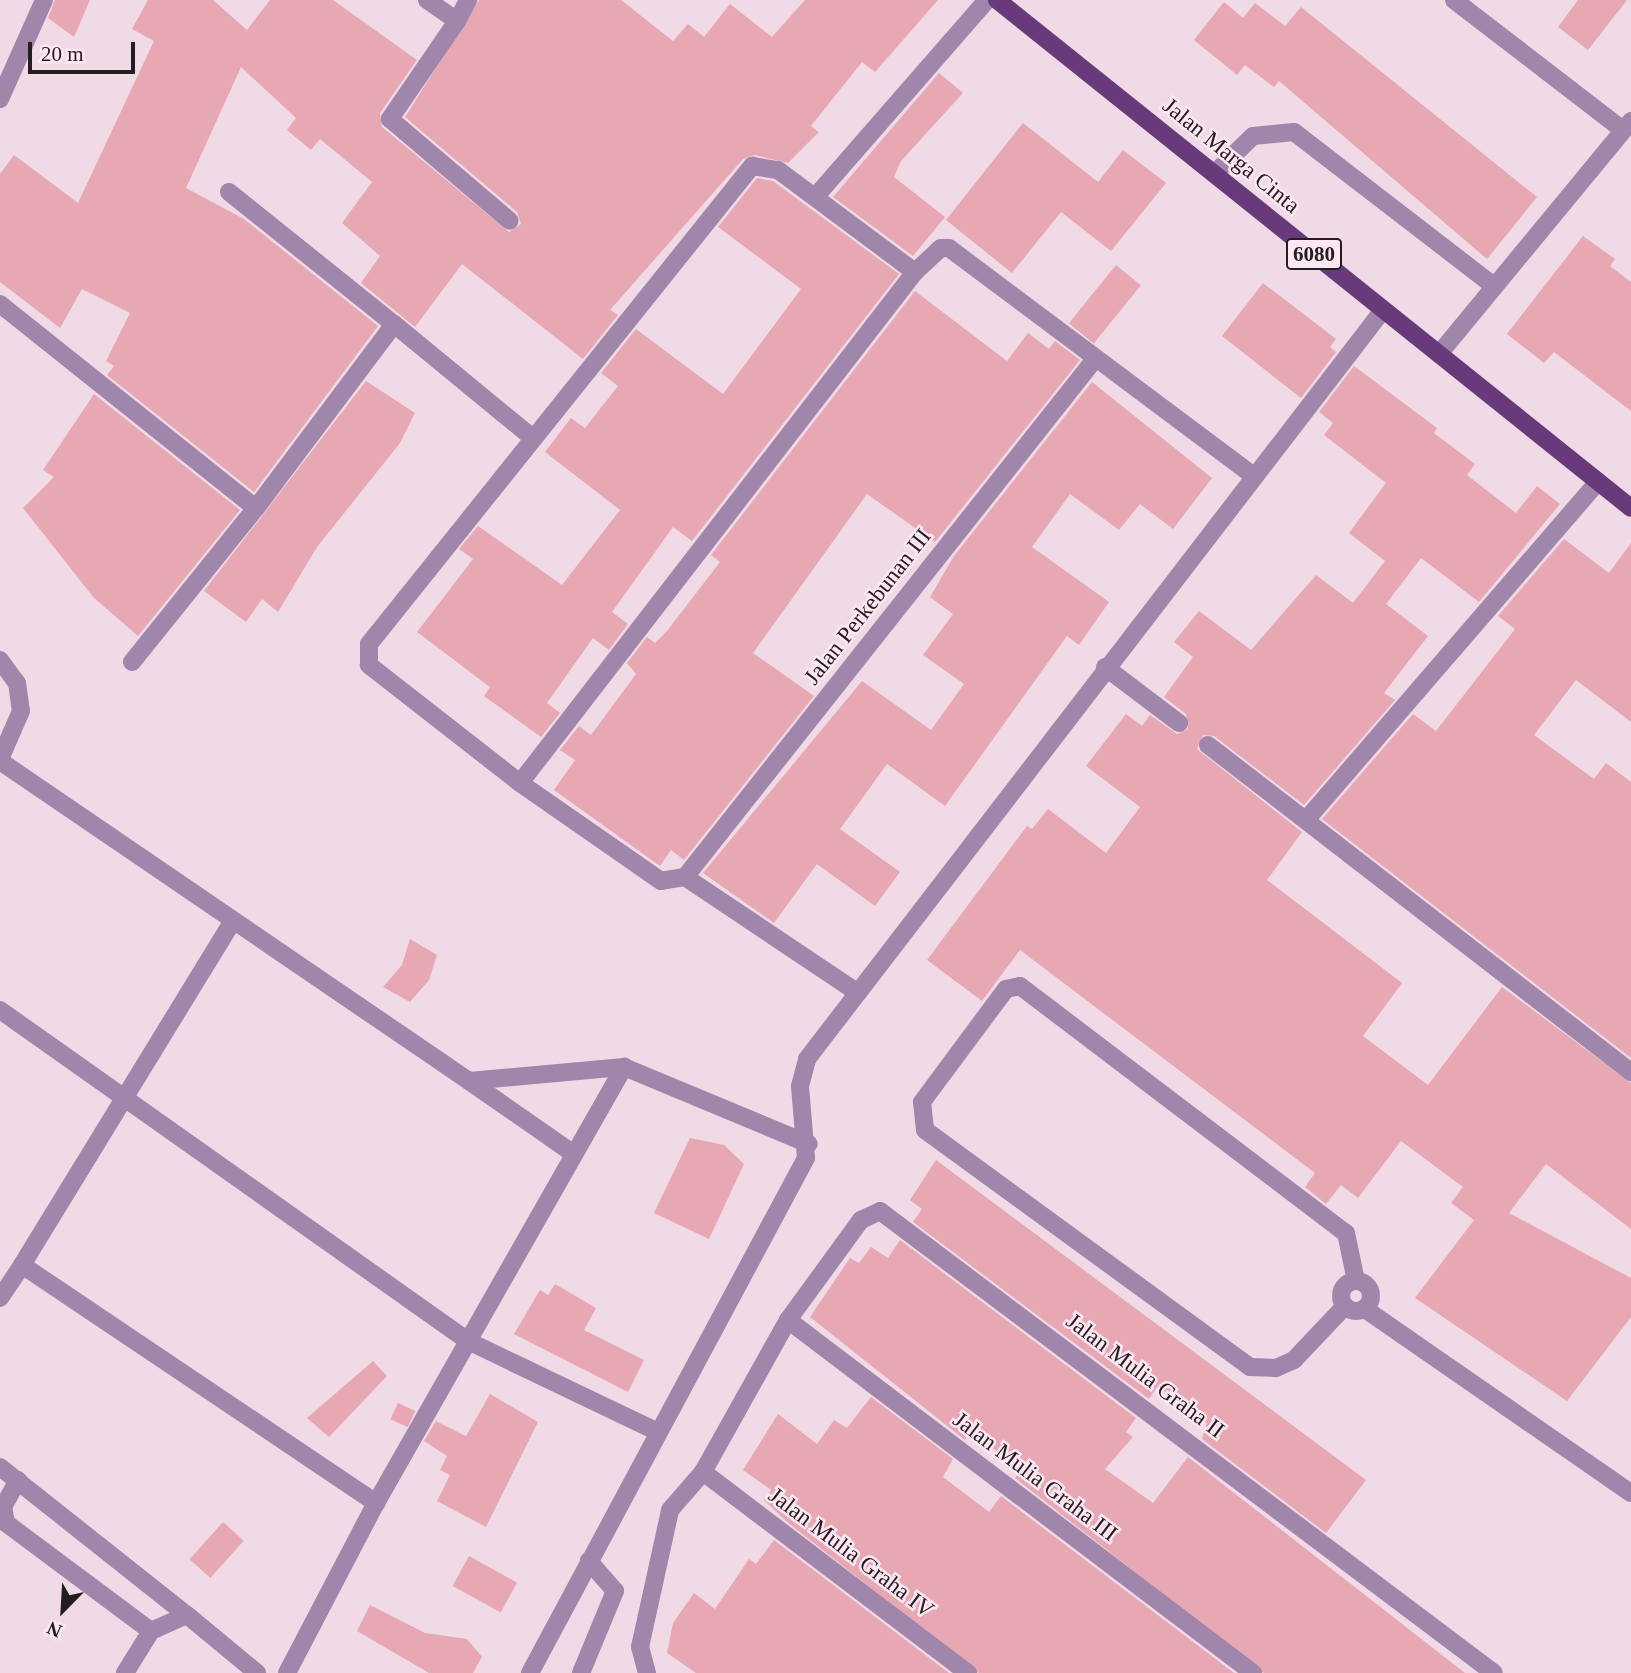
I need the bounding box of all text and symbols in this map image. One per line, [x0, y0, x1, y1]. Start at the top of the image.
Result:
scale bar [32, 28, 138, 72]
text: 20 m [41, 42, 84, 66]
street label: Jalan Marga Cinta [1157, 92, 1305, 220]
road number: 6080 [1286, 236, 1342, 272]
street label: Jalan Perkebunan III [799, 524, 937, 690]
street label: Jalan Mulia Graha II [1060, 1308, 1230, 1444]
street label: Jalan Mulia Graha III [947, 1406, 1123, 1548]
street label: Jalan Mulia Graha IV [763, 1482, 939, 1624]
north arrow [28, 1575, 98, 1645]
text: N [44, 1617, 65, 1642]

